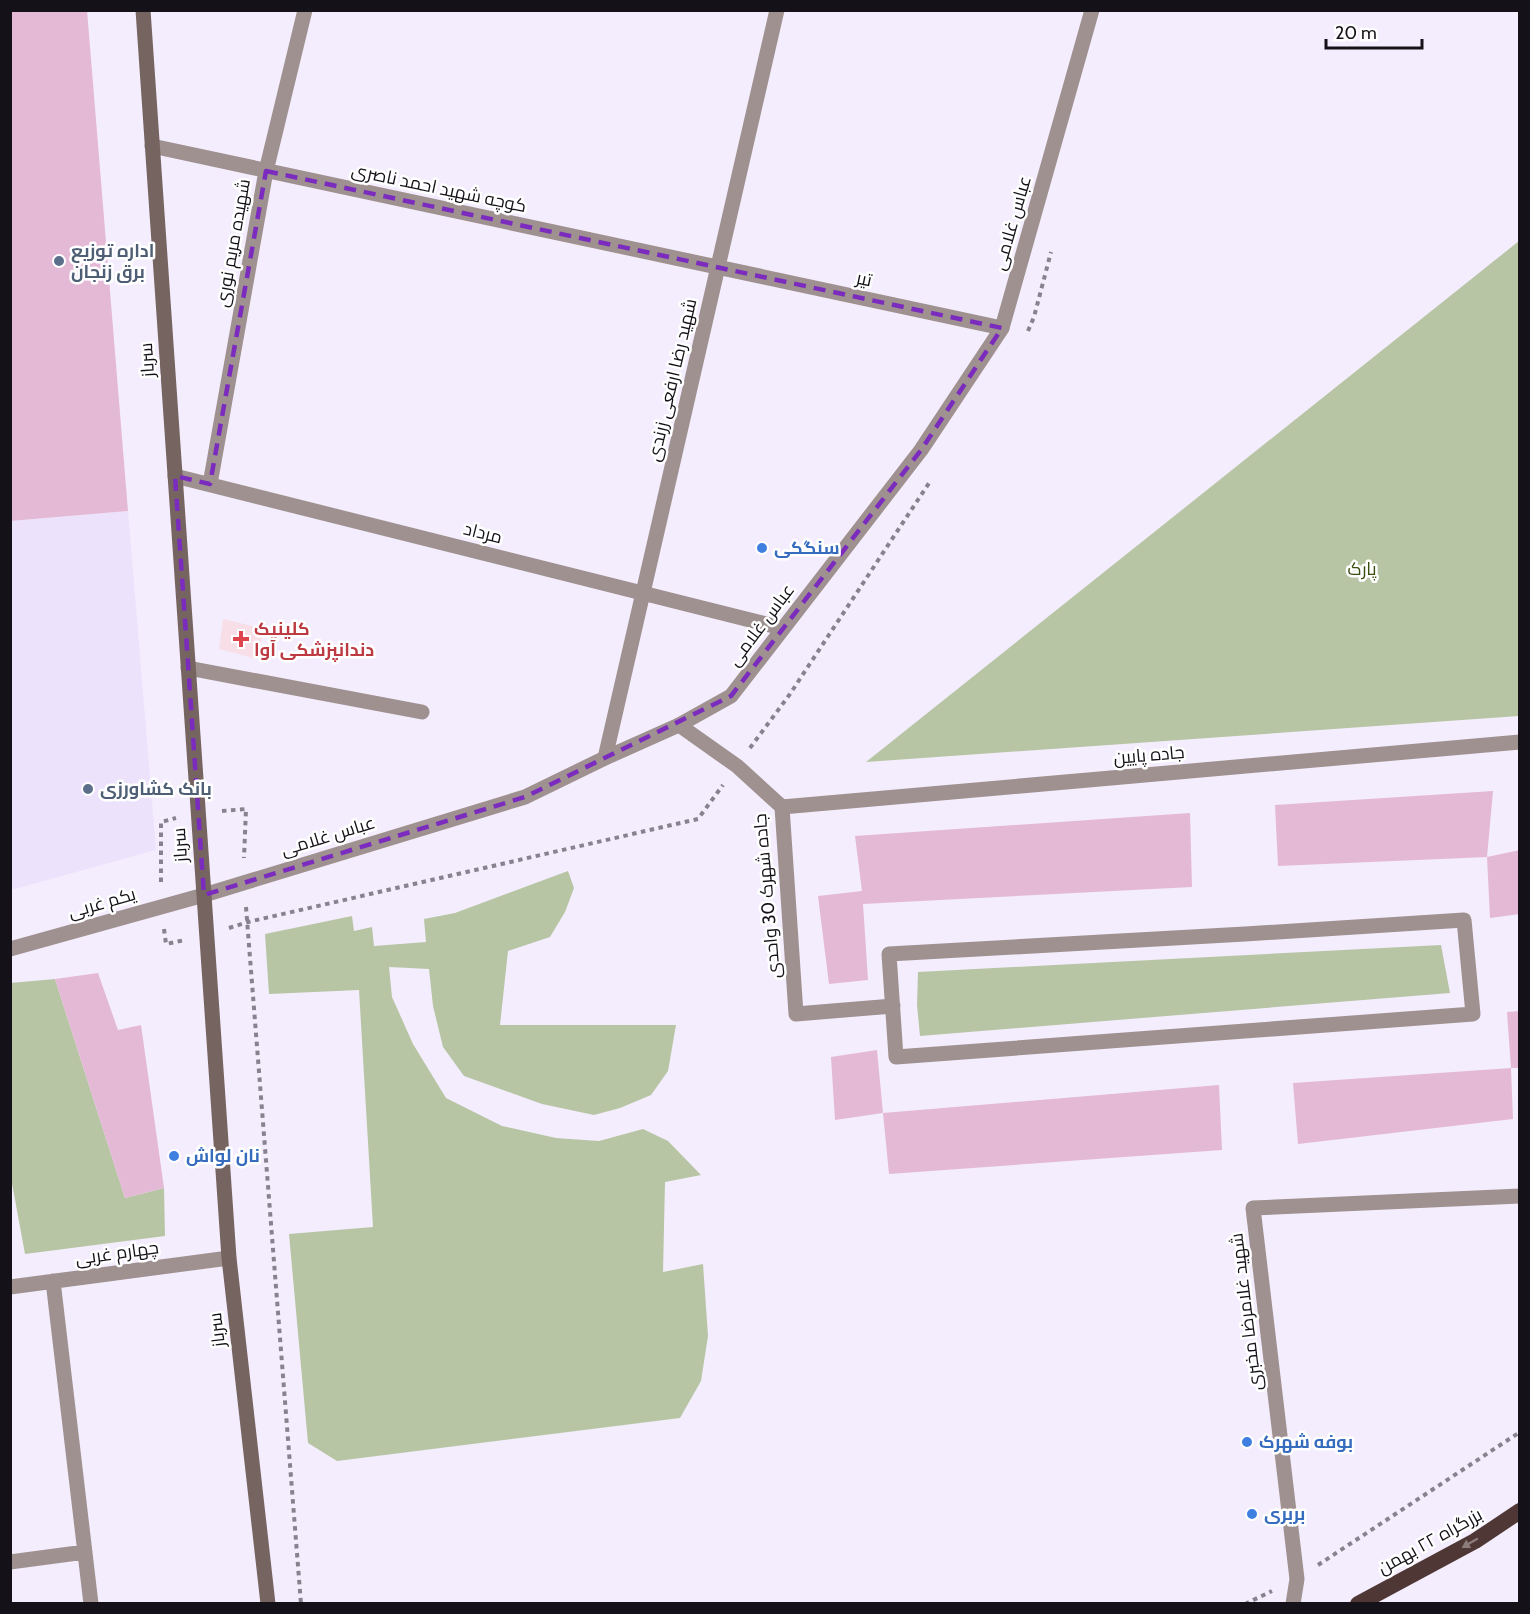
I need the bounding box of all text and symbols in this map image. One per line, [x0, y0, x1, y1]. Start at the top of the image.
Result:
scale bar [1326, 12, 1422, 50]
text: 20 m [1335, 22, 1377, 44]
street label: کوچه شهید احمد ناصری [349, 159, 528, 218]
street label: عباس غلامی [988, 173, 1036, 273]
street label: شهیده مریم نوری [211, 177, 256, 309]
place label: اداره توزیع برق زنجان [71, 240, 154, 283]
marker: اداره توزیع برق زنجان [52, 254, 66, 268]
street label: تیر [853, 266, 874, 291]
street label: شهید رضا ارفعی زرندی [643, 296, 701, 464]
street label: سرباز [135, 342, 159, 379]
street label: مرداد [461, 518, 505, 548]
place label: سنگکی [774, 537, 840, 559]
marker: سنگکی [755, 541, 769, 555]
park label: پارک [1348, 558, 1377, 581]
street label: عباس غلامی [723, 580, 799, 670]
place label: کلینیک دندانپزشکی آوا [254, 618, 374, 662]
marker: کلینیک دندانپزشکی آوا [232, 630, 250, 648]
street label: جاده پایین [1112, 741, 1186, 770]
place label: بانک کشاورزی [100, 778, 212, 800]
marker: بانک کشاورزی [81, 782, 95, 796]
street label: عباس غلامی [278, 811, 378, 861]
street label: جاده شهرک 30 واحدی [749, 813, 785, 979]
street label: سرباز [168, 827, 192, 864]
street label: یکم غربی [66, 883, 139, 924]
place label: نان لواش [186, 1145, 260, 1167]
marker: نان لواش [167, 1149, 181, 1163]
street label: شهید غلامرضا مخبری [1225, 1232, 1267, 1392]
street label: چهارم غربی [74, 1236, 160, 1271]
street label: سرباز [204, 1311, 230, 1350]
place label: بوفه شهرک [1259, 1431, 1353, 1453]
marker: بوفه شهرک [1240, 1435, 1254, 1449]
place label: بربری [1264, 1503, 1305, 1525]
street label: بزرگراه ۲۲ بهمن [1374, 1503, 1486, 1579]
marker: بربری [1245, 1507, 1259, 1521]
one-way arrow [1461, 1538, 1478, 1548]

